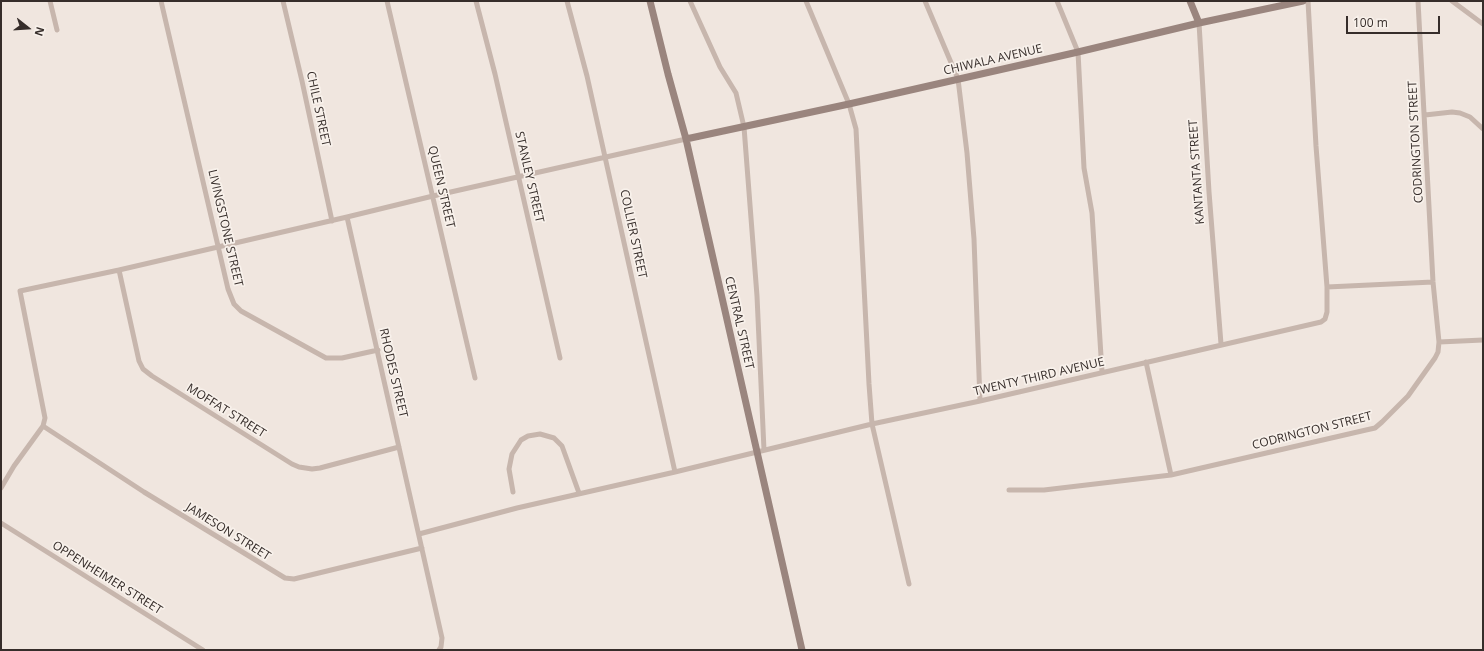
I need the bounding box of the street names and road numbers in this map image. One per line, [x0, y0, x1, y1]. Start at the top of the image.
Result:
street label: CHIWALA AVENUE [942, 42, 1044, 78]
street label: CHILE STREET [303, 70, 333, 148]
street label: CODRINGTON STREET [1406, 80, 1426, 204]
street label: KANTANTA STREET [1186, 119, 1208, 225]
street label: STANLEY STREET [512, 130, 546, 224]
street label: QUEEN STREET [425, 144, 457, 230]
street label: LIVINGSTONE STREET [205, 168, 245, 288]
street label: COLLIER STREET [617, 188, 649, 280]
street label: CENTRAL STREET [721, 275, 757, 371]
street label: RHODES STREET [376, 327, 410, 419]
street label: TWENTY THIRD AVENUE [972, 355, 1106, 399]
street label: MOFFAT STREET [184, 381, 268, 441]
street label: CODRINGTON STREET [1251, 409, 1373, 453]
street label: JAMESON STREET [183, 500, 273, 564]
street label: OPPENHEIMER STREET [49, 538, 165, 618]

